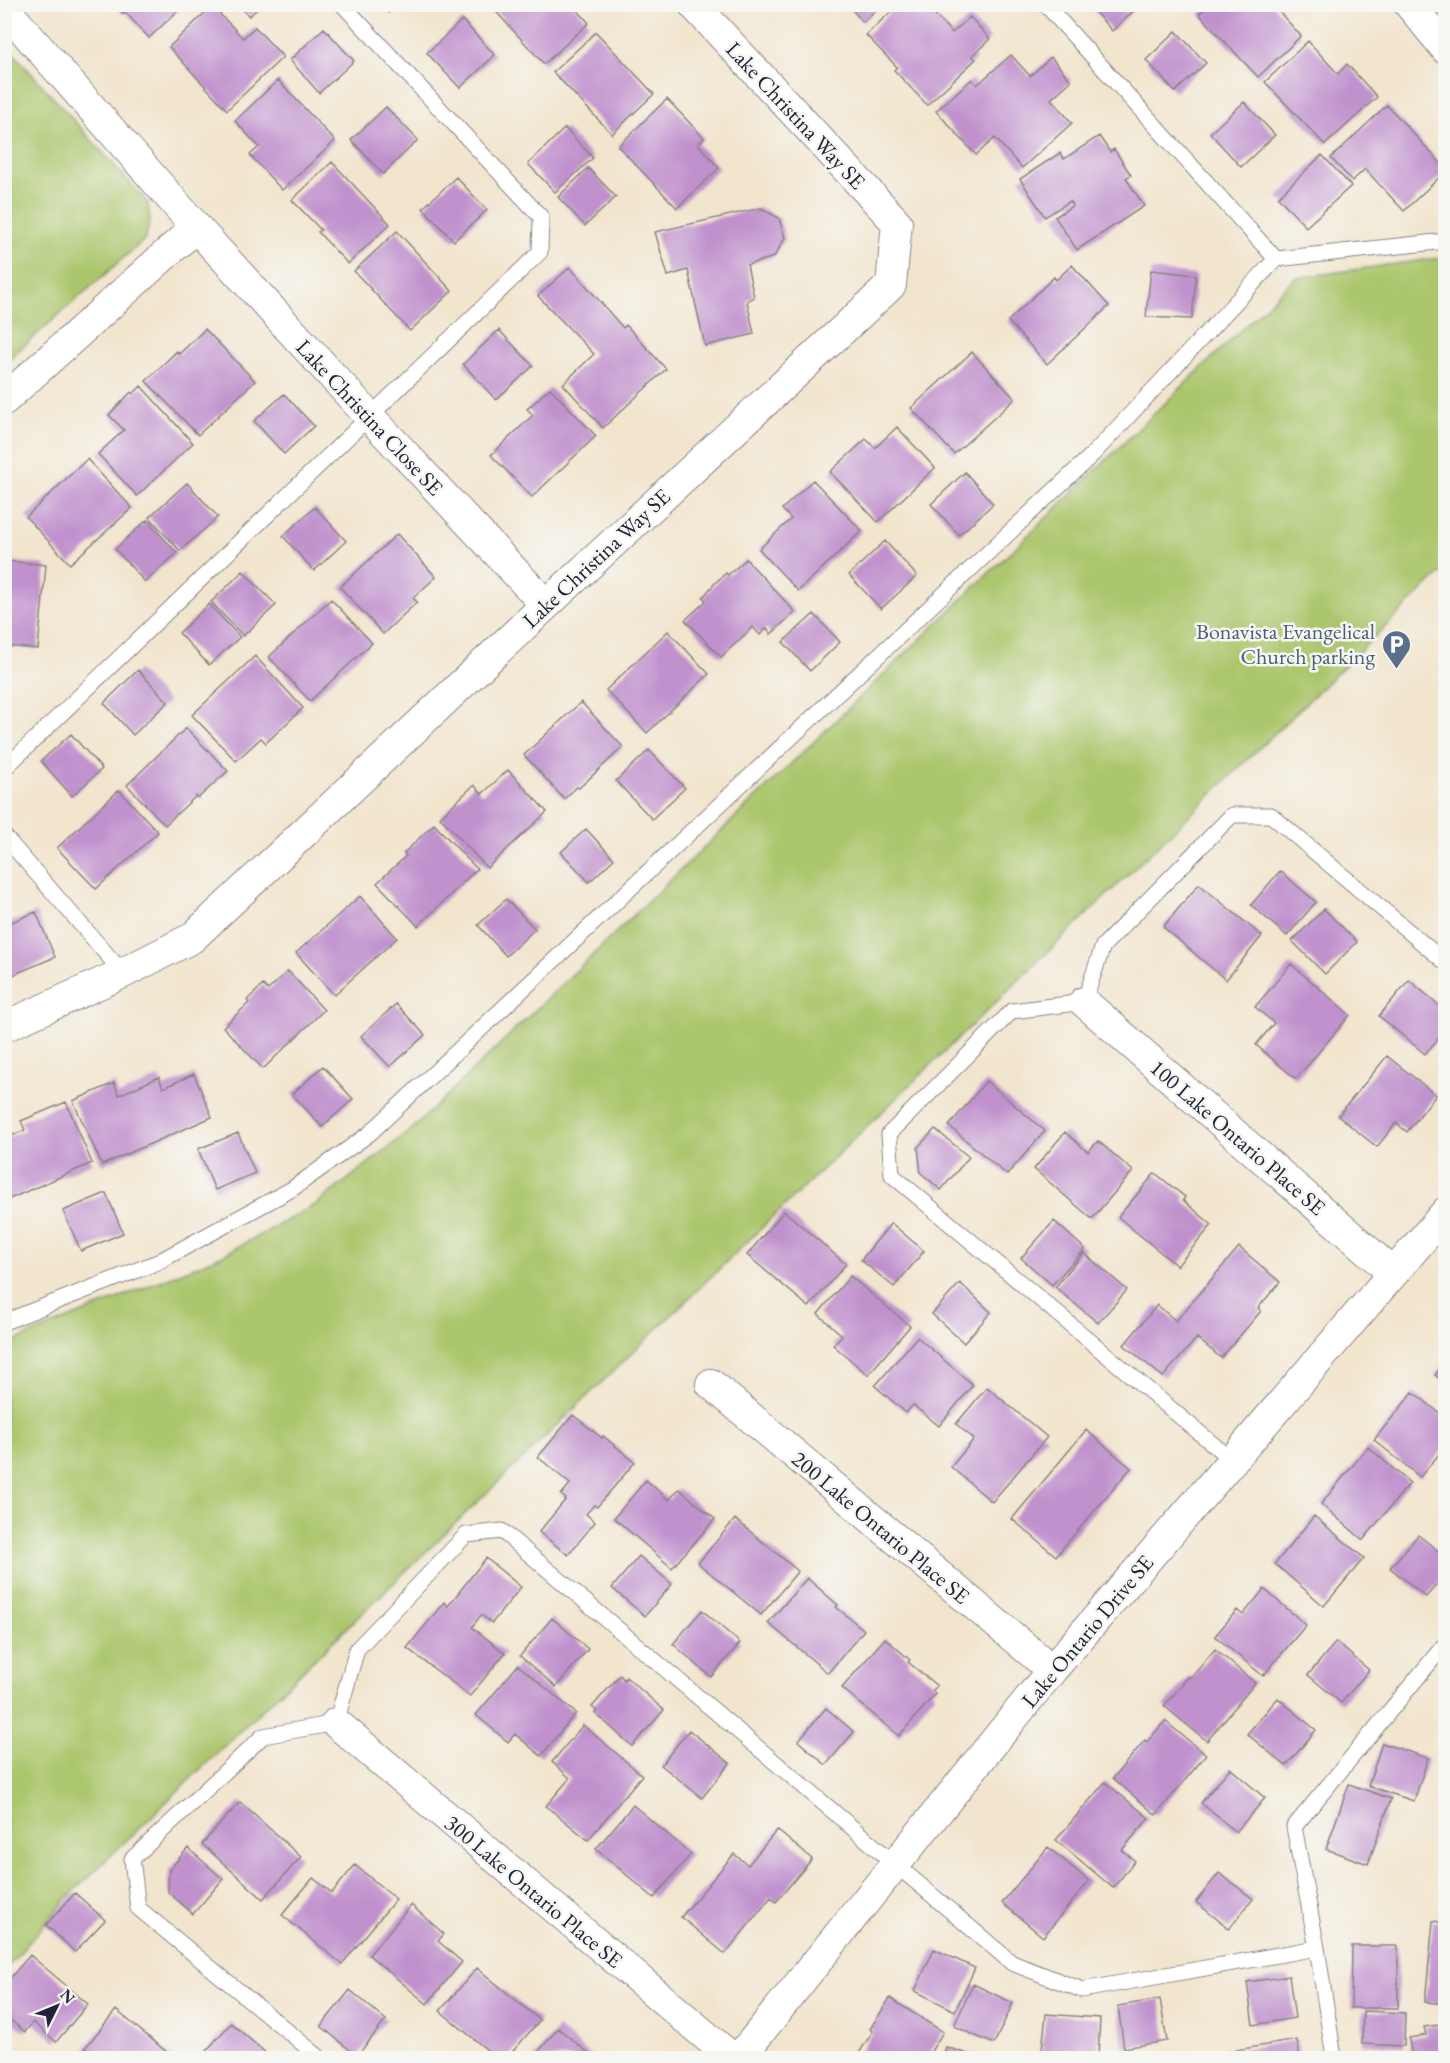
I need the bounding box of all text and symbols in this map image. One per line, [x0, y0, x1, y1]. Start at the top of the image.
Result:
street label: Lake Christina Way SE [720, 35, 872, 195]
street label: Lake Christina Close SE [290, 333, 450, 502]
street label: Lake Christina Way SE [516, 482, 676, 634]
place label: Bonavista Evangelical Church parking [1196, 617, 1375, 671]
parking icon: Bonavista Evangelical Church parking [1380, 628, 1412, 670]
street label: 100 Lake Ontario Place SE [1144, 1053, 1332, 1222]
street label: 200 Lake Ontario Place SE [786, 1444, 976, 1610]
street label: Lake Ontario Drive SE [1015, 1549, 1160, 1714]
street label: 300 Lake Ontario Place SE [439, 1808, 629, 1974]
north arrow [27, 1976, 87, 2036]
text: N [56, 1984, 80, 2008]

